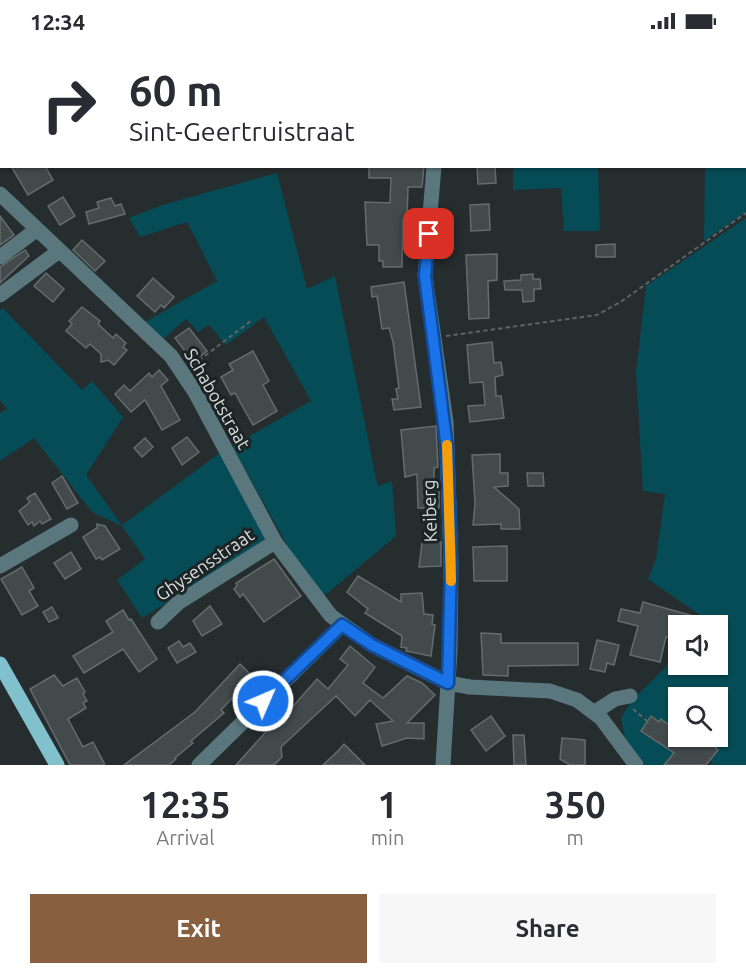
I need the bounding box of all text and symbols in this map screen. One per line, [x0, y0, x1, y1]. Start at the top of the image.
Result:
text: 12:34 [30, 9, 85, 34]
icon: right [30, 66, 108, 144]
text: 60 m [129, 67, 223, 114]
text: Sint-Geertruistraat [129, 116, 355, 146]
pin [403, 208, 454, 259]
icon: arrive [412, 217, 445, 250]
street label: Schabotstraat [181, 345, 255, 452]
street label: Keiberg [418, 479, 440, 543]
street label: Ghysensstraat [152, 524, 257, 604]
map controls [668, 615, 728, 747]
button: sound [668, 615, 728, 675]
position arrow [231, 669, 295, 733]
button: search [668, 687, 728, 747]
text: 12:35 [140, 784, 230, 825]
text: 1 [377, 784, 398, 825]
text: 350 [545, 784, 606, 825]
text: Arrival [156, 826, 215, 849]
text: min [371, 826, 404, 849]
text: m [567, 826, 584, 849]
button: Exit [30, 894, 367, 963]
button: Share [379, 894, 716, 963]

